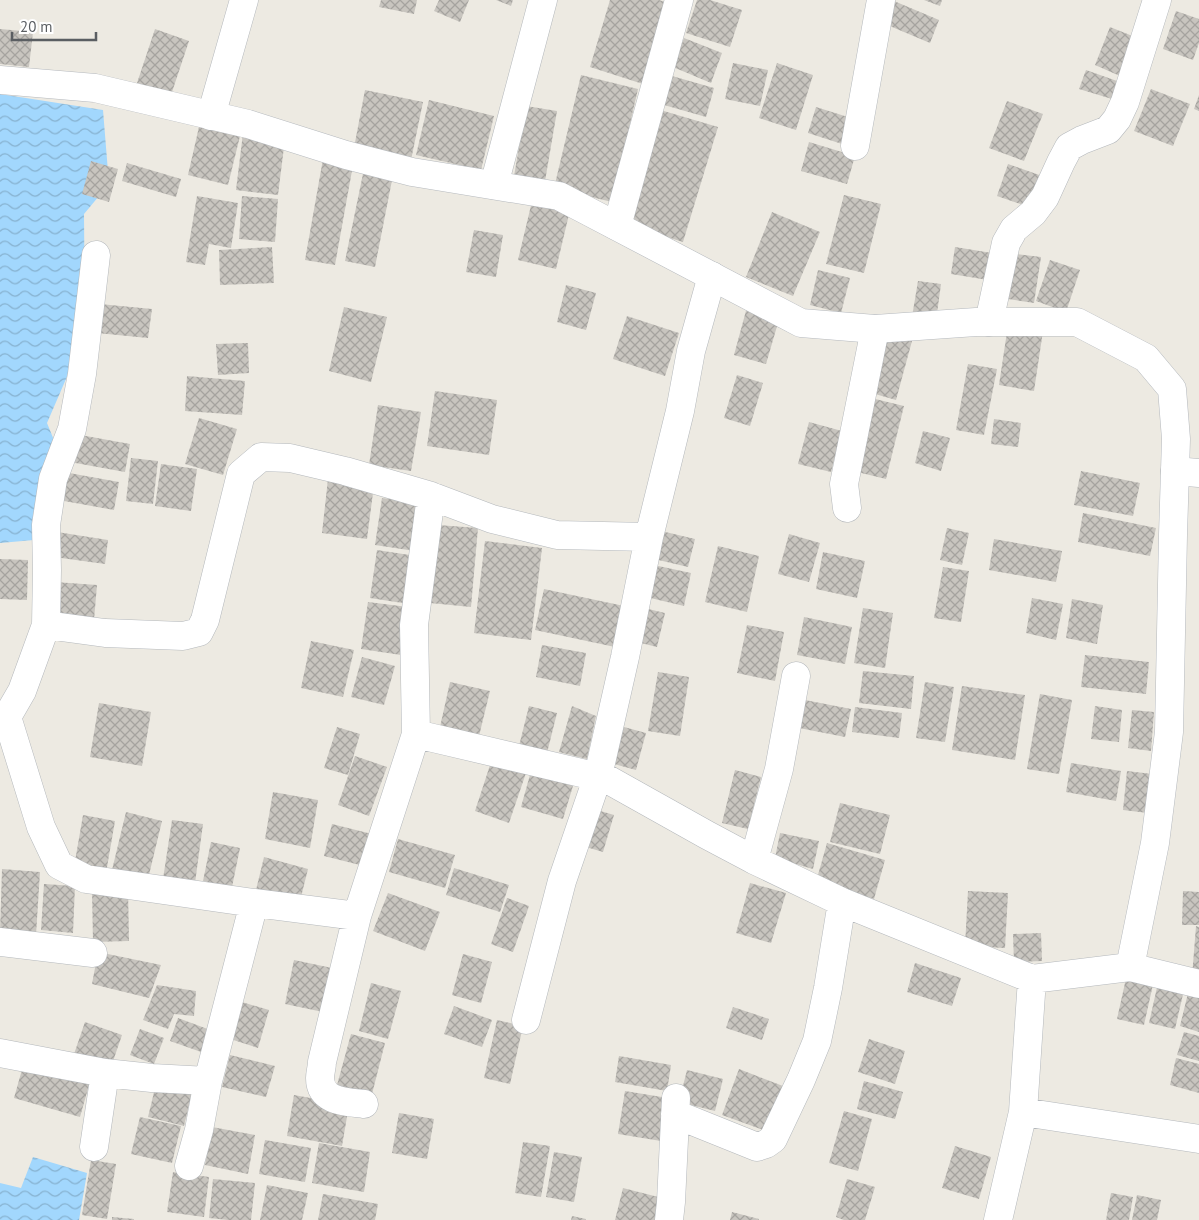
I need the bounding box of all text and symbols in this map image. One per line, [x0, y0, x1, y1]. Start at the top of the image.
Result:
scale bar [12, 10, 96, 42]
text: 20 m [20, 17, 53, 36]

